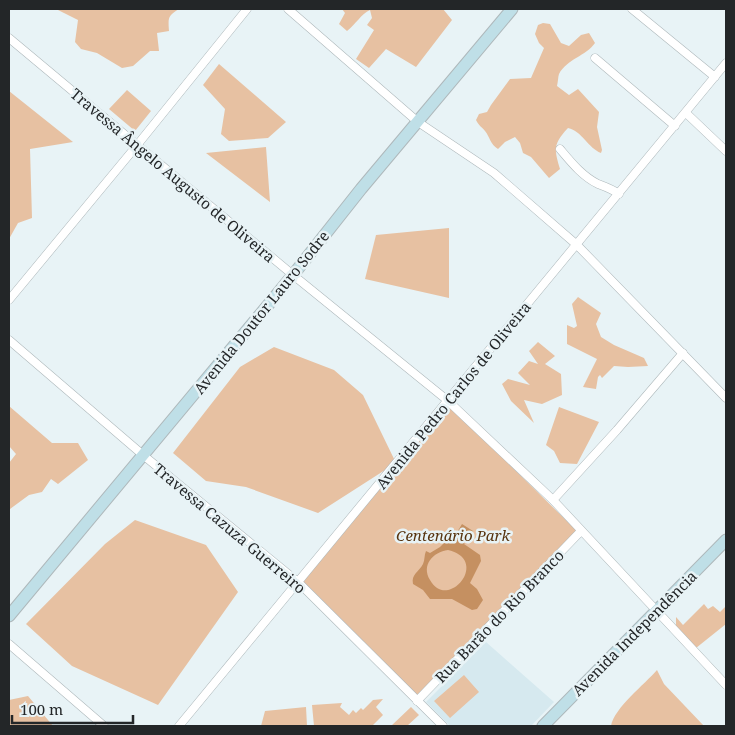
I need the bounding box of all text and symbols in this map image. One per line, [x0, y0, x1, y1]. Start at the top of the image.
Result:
street label: Travessa Ângelo Augusto de Oliveira [67, 83, 279, 267]
street label: Avenida Doutor Lauro Sodre [189, 226, 333, 398]
street label: Avenida Pedro Carlos de Oliveira [371, 297, 535, 493]
street label: Travessa Cazuza Guerreiro [150, 458, 310, 598]
park label: Centenário Park [396, 525, 510, 545]
street label: Rua Barão do Rio Branco [430, 545, 568, 687]
street label: Avenida Independência [567, 566, 701, 700]
scale bar [12, 692, 134, 724]
text: 100 m [20, 699, 63, 719]

